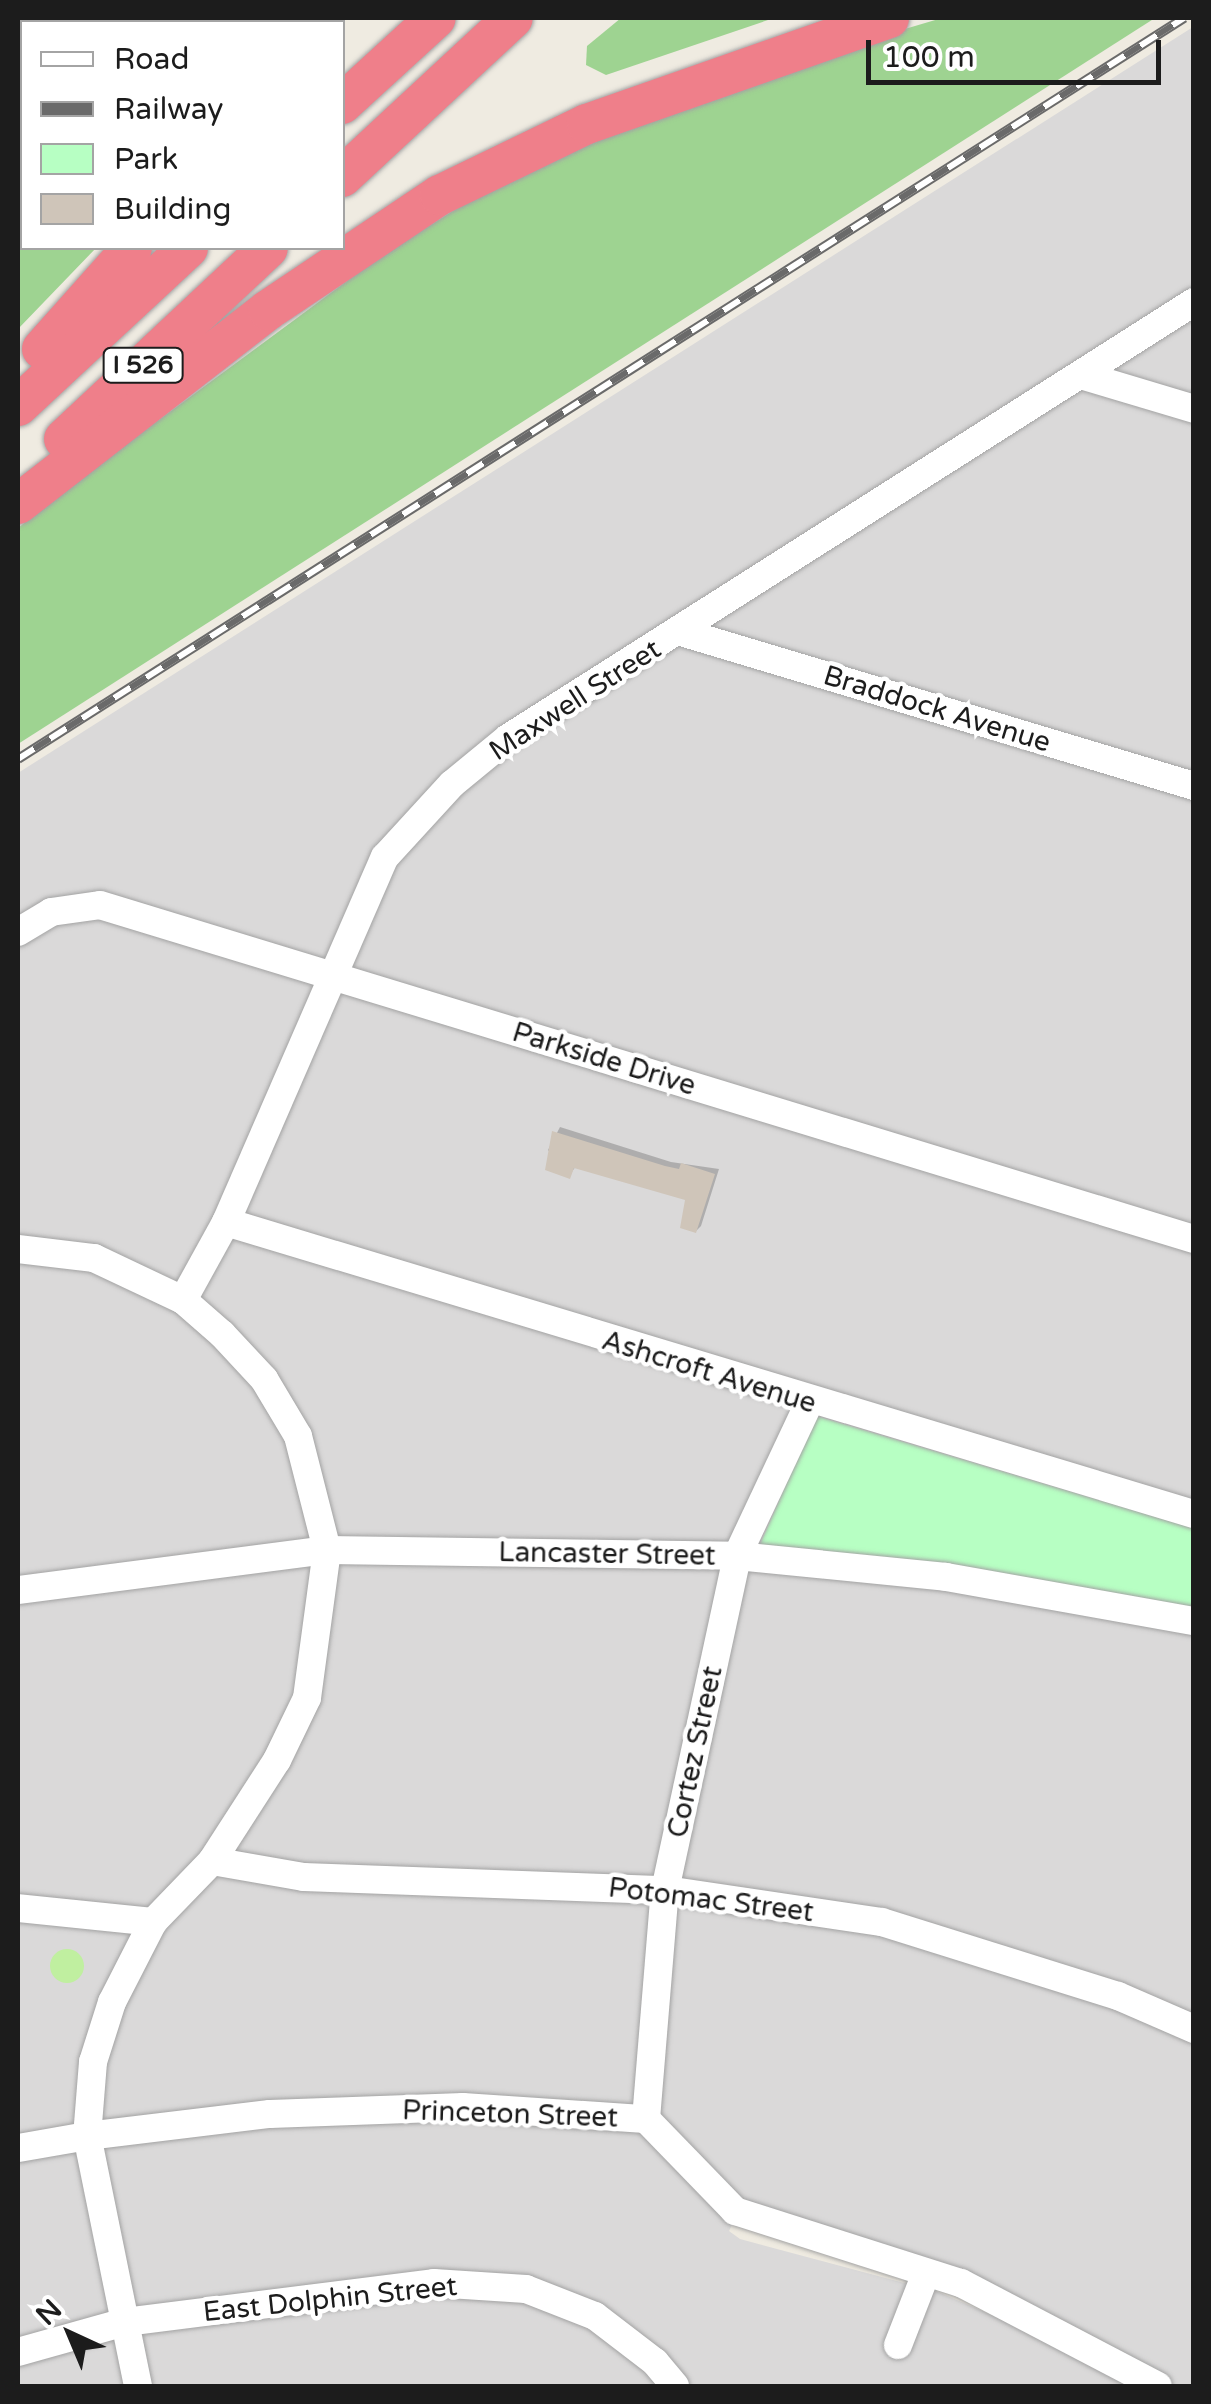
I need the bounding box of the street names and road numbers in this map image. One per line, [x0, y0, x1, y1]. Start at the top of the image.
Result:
road number: I 526 [100, 345, 186, 385]
street label: Maxwell Street [483, 632, 667, 768]
street label: Braddock Avenue [819, 658, 1055, 760]
street label: Parkside Drive [508, 1015, 700, 1103]
street label: Ashcroft Avenue [598, 1323, 820, 1421]
street label: Lancaster Street [498, 1535, 716, 1573]
street label: Cortez Street [660, 1663, 730, 1841]
street label: Potomac Street [606, 1871, 816, 1929]
street label: Princeton Street [402, 2093, 618, 2135]
street label: East Dolphin Street [201, 2269, 459, 2329]

